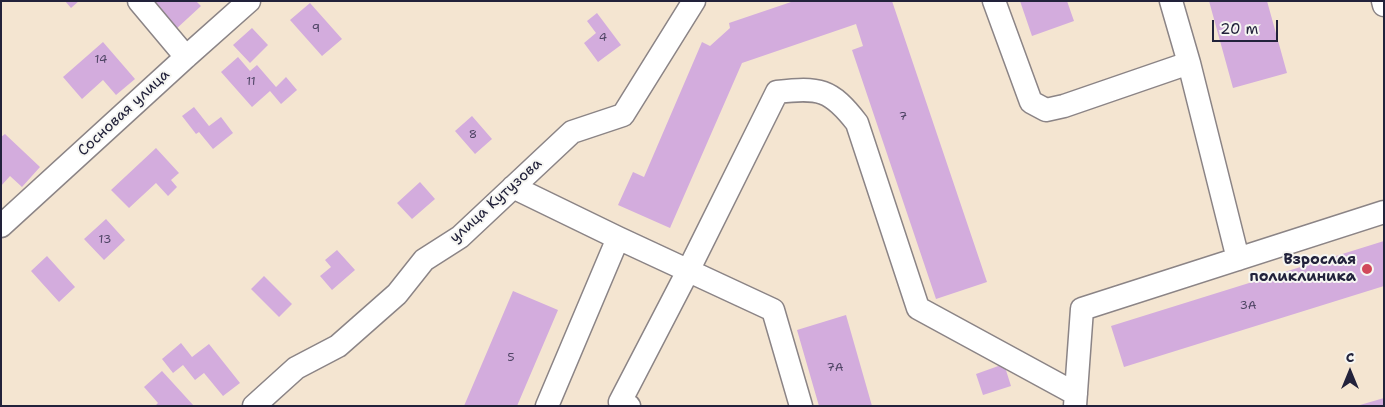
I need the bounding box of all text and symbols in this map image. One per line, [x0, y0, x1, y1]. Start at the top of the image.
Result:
scale bar [1215, 10, 1281, 42]
text: 20 m [1220, 19, 1259, 39]
house number: 9 [312, 22, 320, 36]
house number: 4 [599, 31, 607, 45]
house number: 14 [95, 53, 107, 67]
street label: Сосновая улица [74, 66, 174, 160]
house number: 11 [246, 75, 256, 89]
house number: 7 [899, 110, 907, 124]
house number: 8 [469, 128, 477, 142]
street label: улица Кутузова [446, 155, 546, 247]
house number: 13 [99, 233, 111, 247]
place label: Взрослая поликлиника [1249, 251, 1356, 286]
marker: Взрослая поликлиника [1360, 262, 1374, 276]
house number: 3А [1239, 299, 1257, 313]
north arrow [1325, 347, 1375, 397]
text: С [1346, 348, 1354, 366]
house number: 5 [507, 351, 515, 365]
house number: 7А [826, 361, 844, 375]

